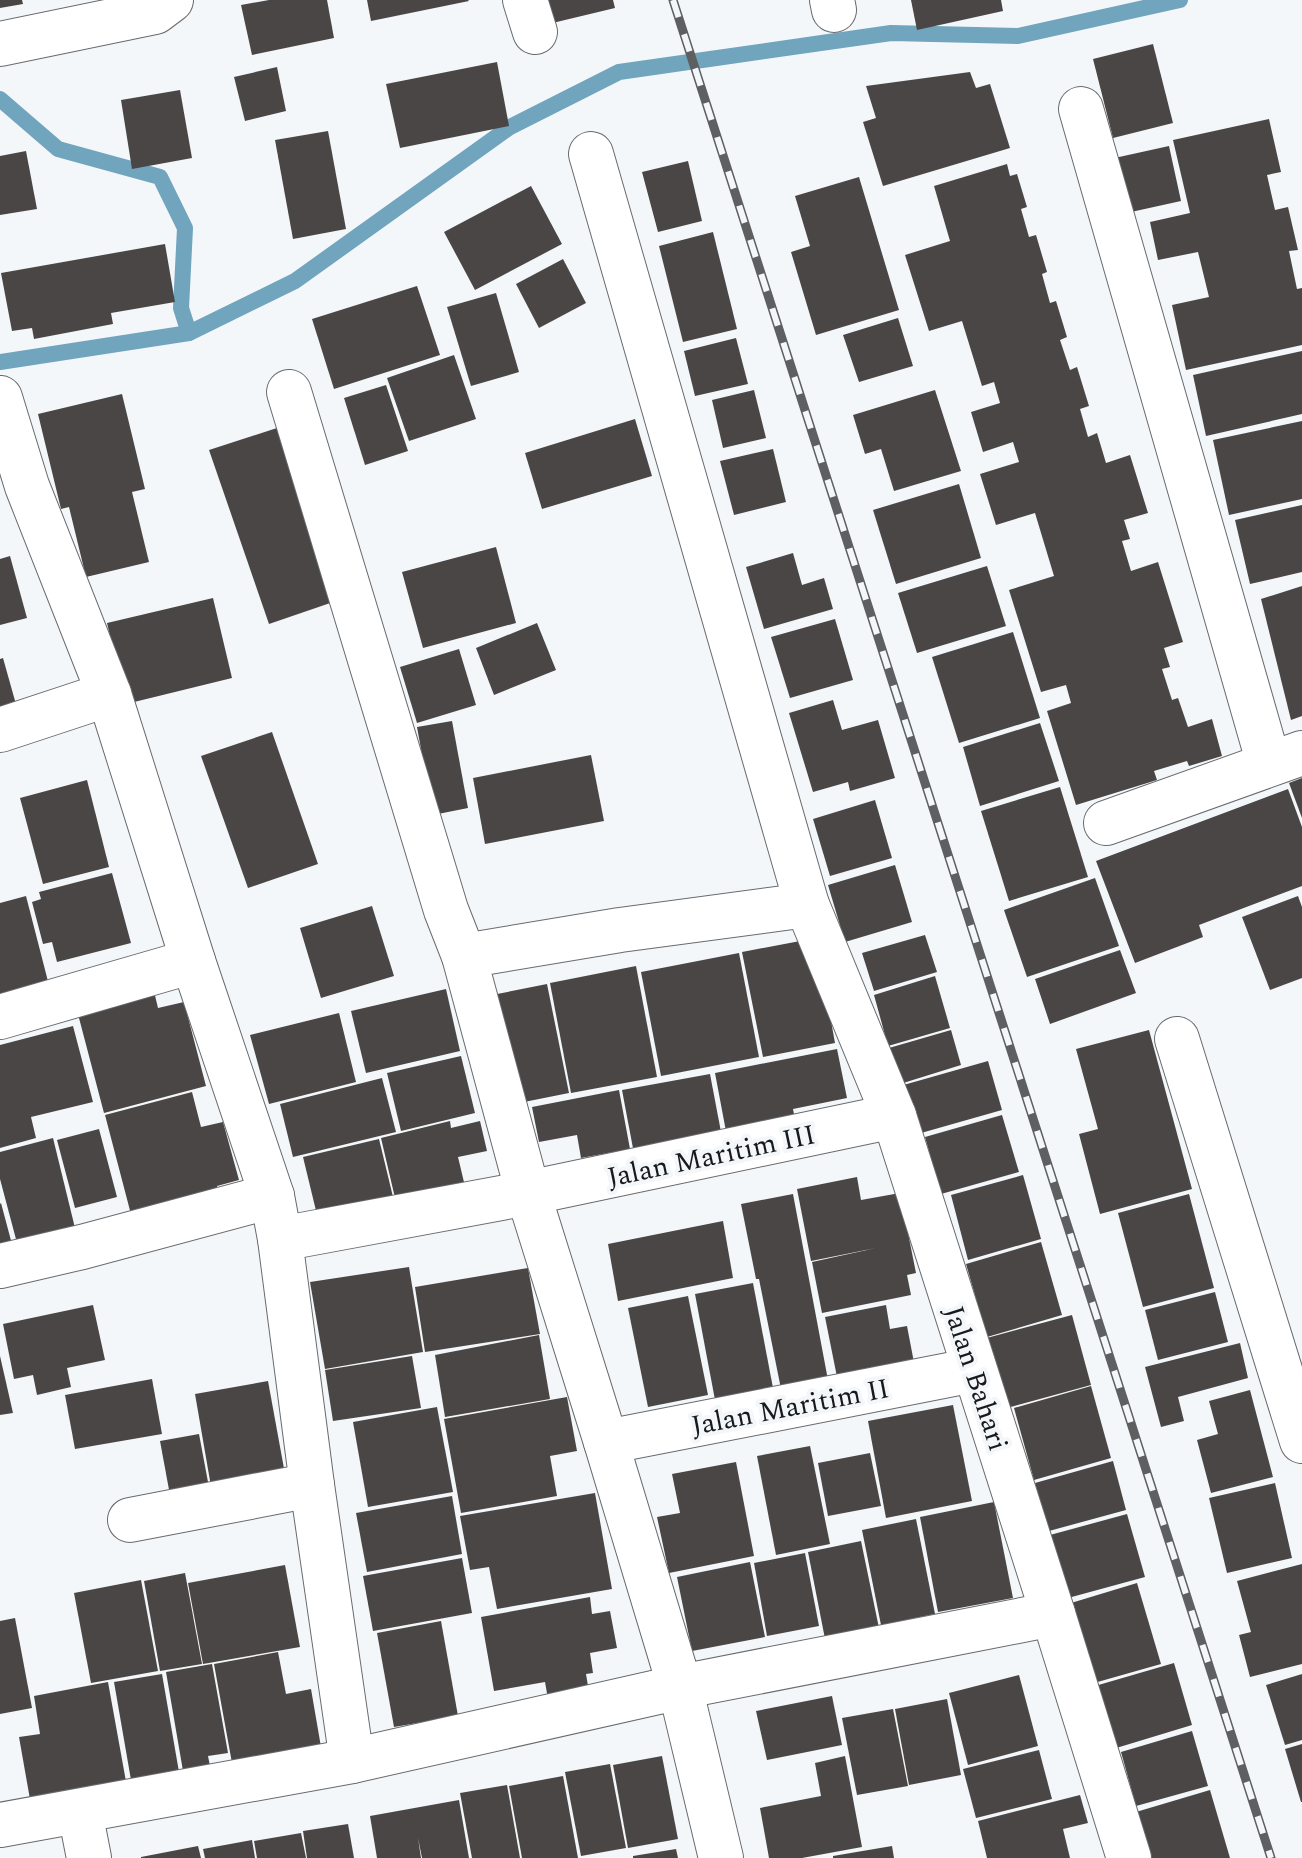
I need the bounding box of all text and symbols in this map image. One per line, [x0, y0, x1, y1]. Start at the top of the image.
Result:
street label: Jalan Maritim III [603, 1113, 819, 1200]
street label: Jalan Bahari [932, 1300, 1019, 1457]
street label: Jalan Maritim II [688, 1367, 893, 1448]

